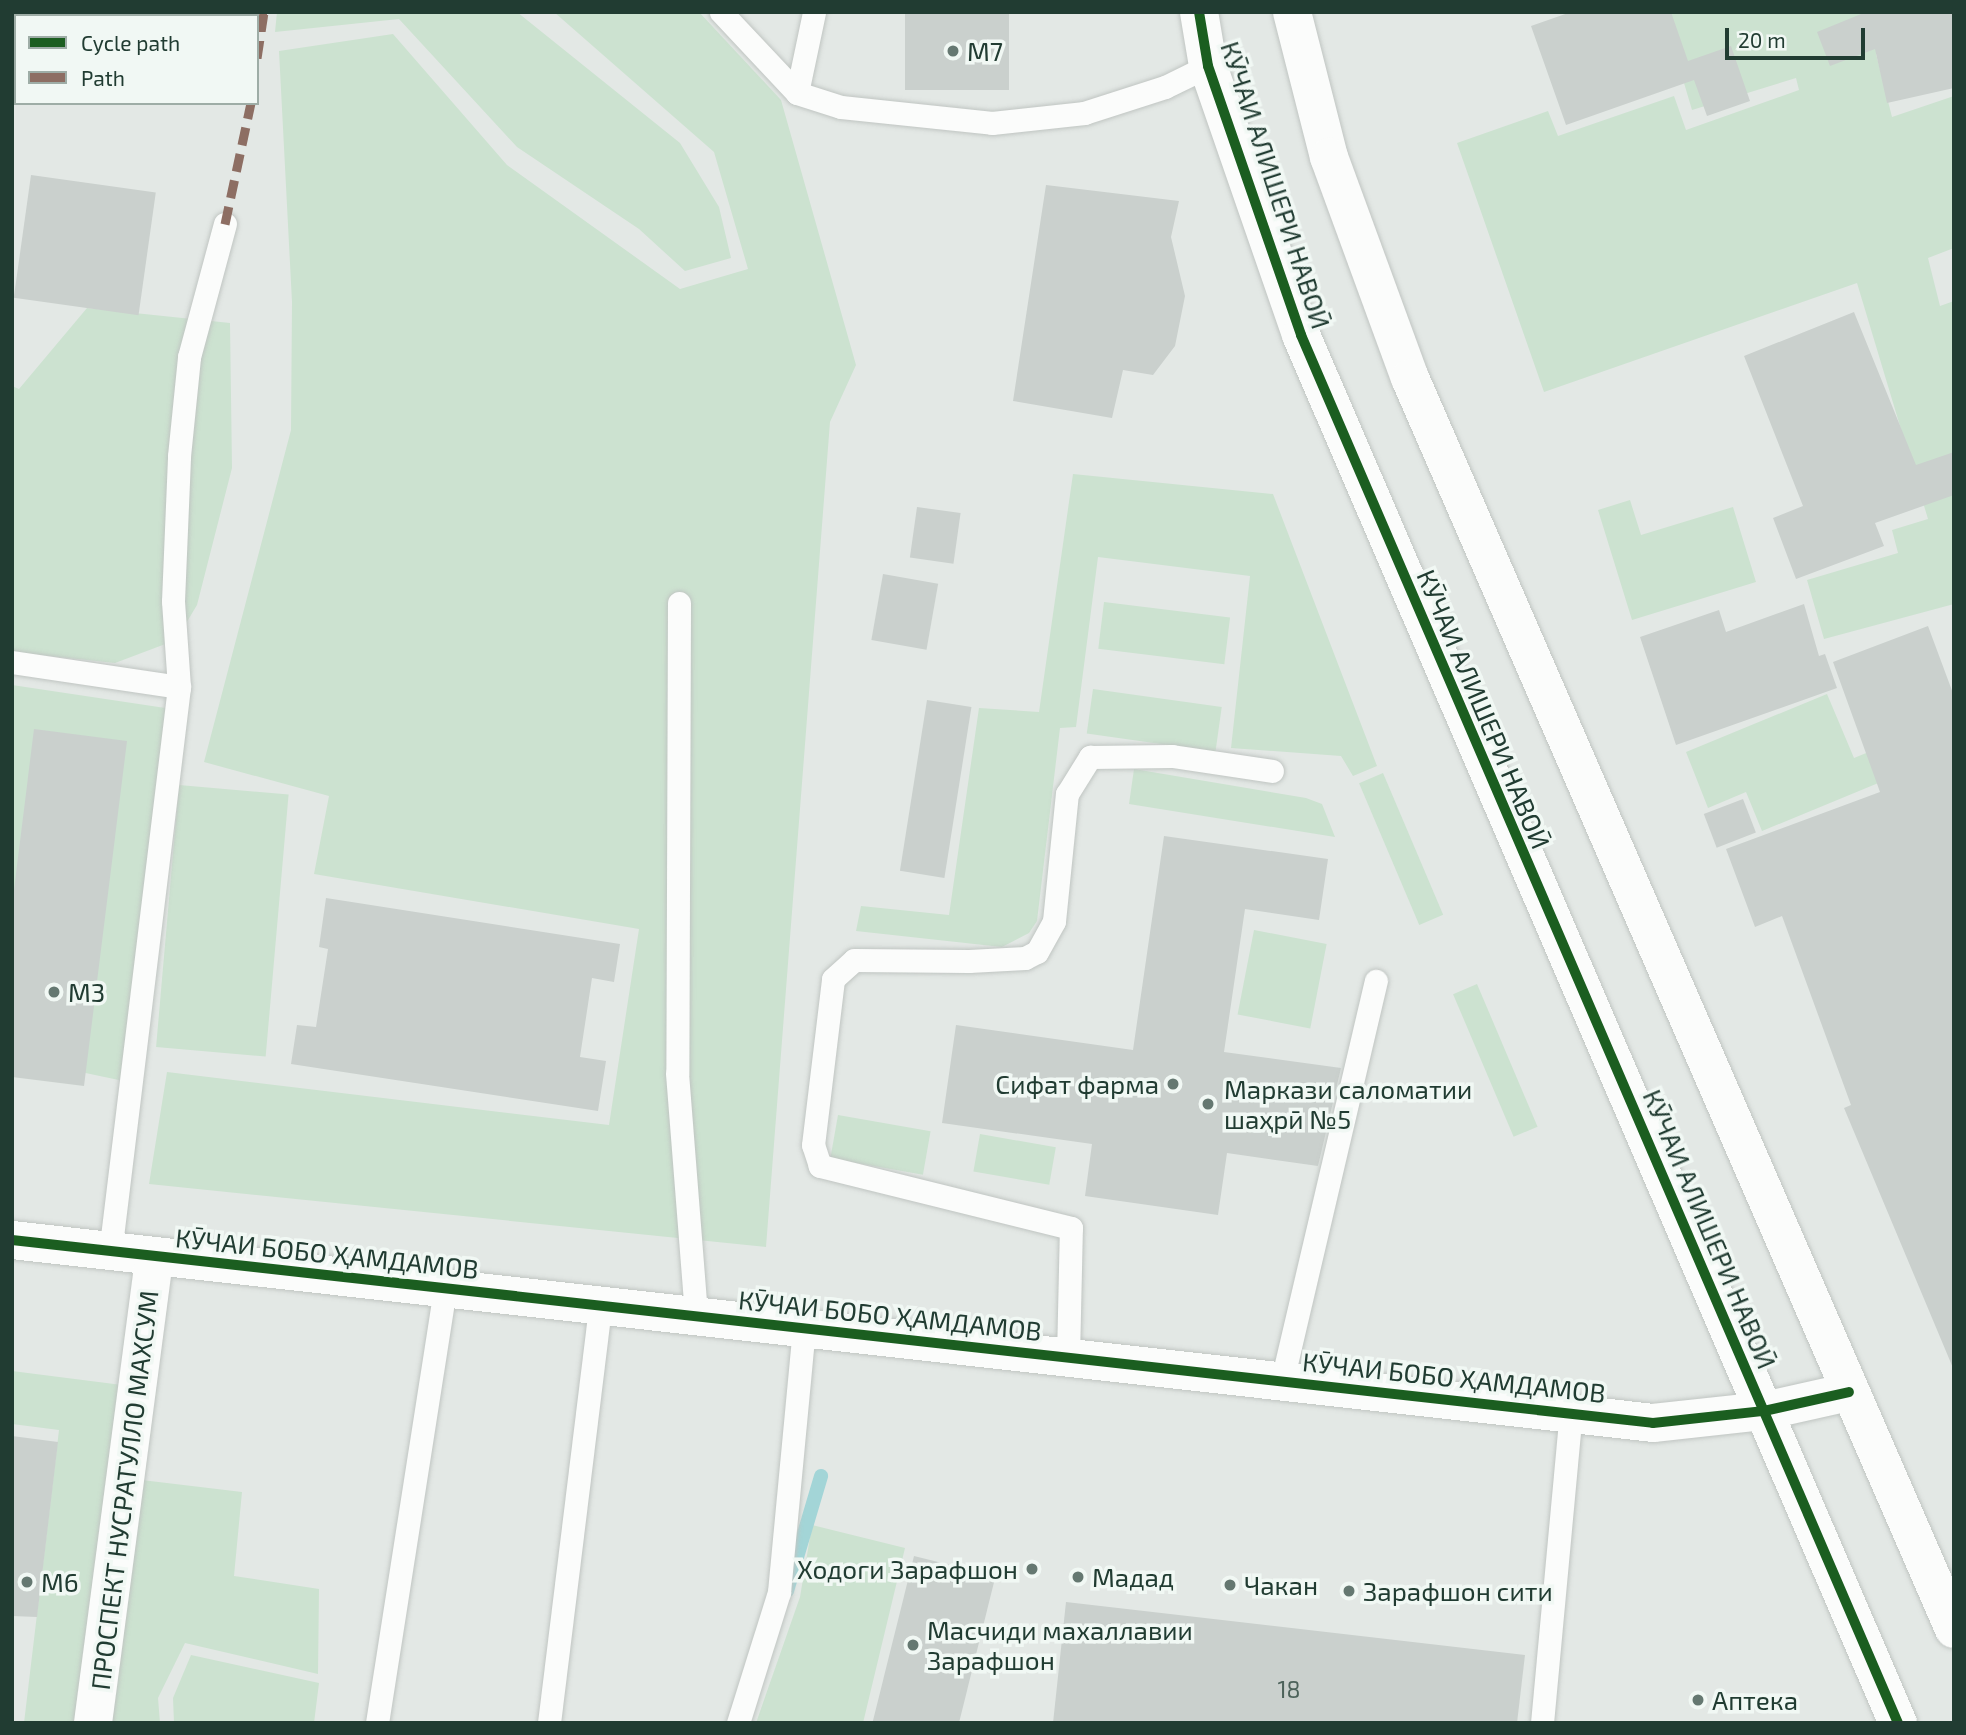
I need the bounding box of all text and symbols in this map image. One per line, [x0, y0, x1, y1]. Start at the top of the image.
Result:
legend [14, 14, 259, 105]
scale bar [1728, 14, 1868, 58]
text: 20 m [1738, 27, 1786, 52]
text: Cycle path [81, 30, 180, 55]
place label: М7 [967, 35, 1003, 67]
street label: КӮЧАИ АЛИШЕРИ НАВОӢ [1215, 37, 1337, 333]
marker: М7 [945, 43, 961, 59]
text: Path [81, 65, 125, 90]
street label: КӮЧАИ АЛИШЕРИ НАВОӢ [1411, 565, 1557, 853]
place label: М3 [68, 976, 105, 1008]
marker: М3 [46, 984, 62, 1000]
place label: Сифат фарма [995, 1068, 1159, 1100]
place label: Маркази саломатии шаҳрӣ №5 [1224, 1073, 1472, 1134]
marker: Сифат фарма [1165, 1076, 1181, 1092]
street label: КӮЧАИ АЛИШЕРИ НАВОӢ [1637, 1085, 1783, 1373]
marker: Маркази саломатии шаҳрӣ №5 [1198, 1094, 1218, 1114]
street label: КӮЧАИ БОБО ҲАМДАМОВ [174, 1222, 480, 1284]
street label: КӮЧАИ БОБО ҲАМДАМОВ [737, 1284, 1043, 1346]
street label: ПРОСПЕКТ НУСРАТУЛЛО МАХСУМ [84, 1288, 164, 1692]
street label: КӮЧАИ БОБО ҲАМДАМОВ [1301, 1346, 1607, 1408]
place label: Ходоги Зарафшон [797, 1553, 1018, 1585]
marker: Ходоги Зарафшон [1024, 1561, 1040, 1577]
place label: Мадад [1092, 1561, 1174, 1593]
place label: М6 [41, 1566, 79, 1598]
marker: Мадад [1070, 1569, 1086, 1585]
place label: Чакан [1244, 1569, 1318, 1601]
marker: М6 [19, 1574, 35, 1590]
place label: Зарафшон сити [1363, 1575, 1553, 1607]
marker: Чакан [1222, 1577, 1238, 1593]
marker: Зарафшон сити [1341, 1583, 1357, 1599]
place label: Масчиди махаллавии Зарафшон [927, 1614, 1193, 1676]
marker: Масчиди махаллавии Зарафшон [905, 1637, 921, 1653]
house number: 18 [1277, 1675, 1301, 1703]
place label: Аптека [1712, 1684, 1798, 1716]
marker: Аптека [1690, 1692, 1706, 1708]

